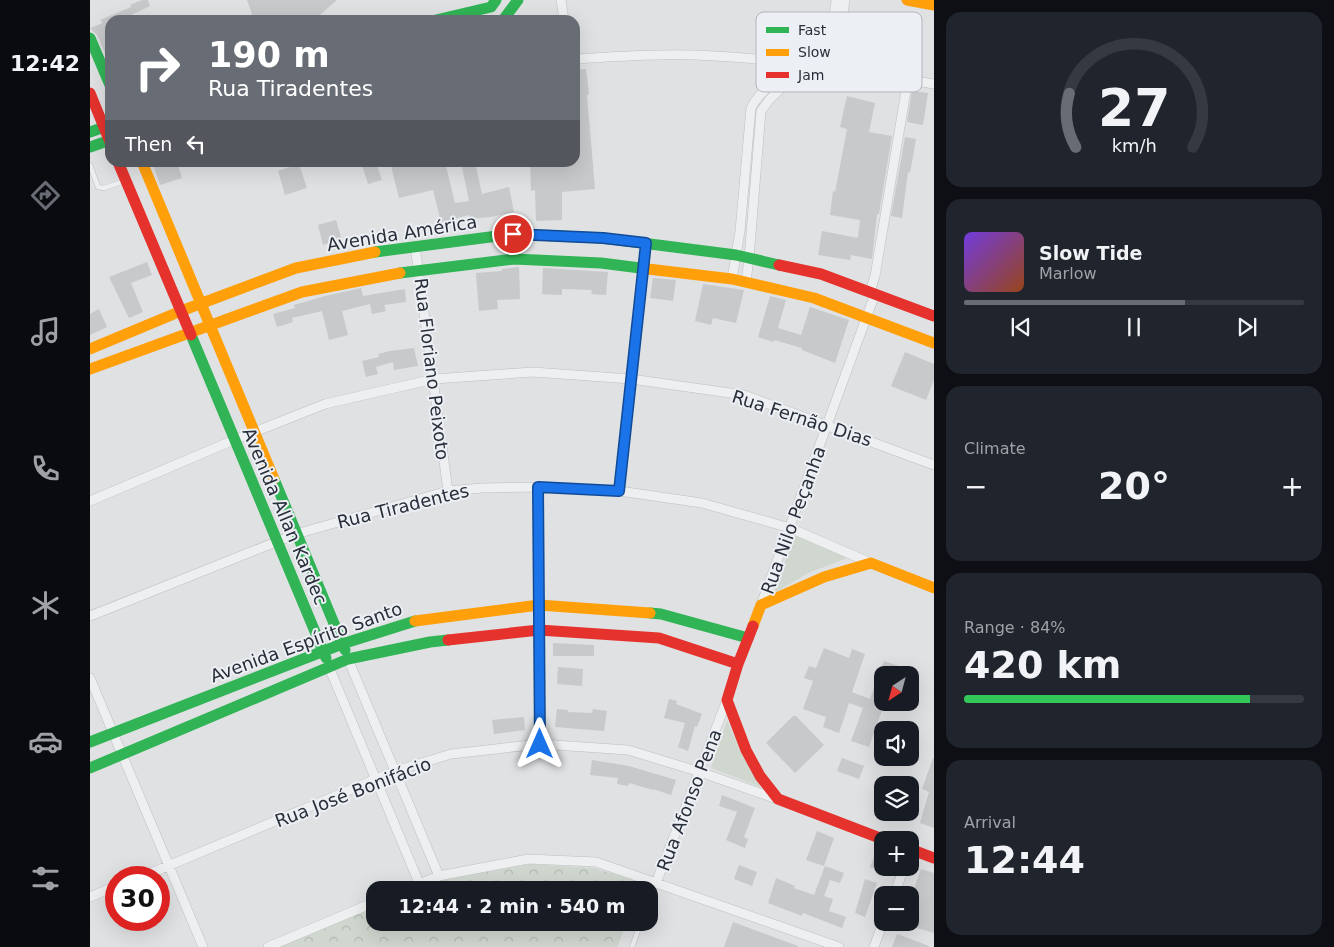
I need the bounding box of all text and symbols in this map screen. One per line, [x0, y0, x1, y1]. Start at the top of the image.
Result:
legend [756, 12, 922, 92]
text: Fast [798, 22, 827, 38]
icon: right [125, 35, 190, 100]
text: 190 m [208, 35, 330, 75]
text: Slow [798, 44, 831, 60]
text: 12:42 [10, 51, 80, 76]
text: Jam [797, 67, 824, 83]
text: Rua Tiradentes [208, 76, 373, 101]
text: 27 [1098, 78, 1170, 138]
icon: left [182, 130, 210, 158]
text: Then [125, 133, 172, 155]
text: km/h [1111, 135, 1157, 156]
icon: directions [28, 178, 63, 213]
street label: Avenida América [325, 211, 479, 255]
pin [492, 213, 534, 255]
icon: arrive [499, 220, 527, 248]
text: Slow Tide [1039, 242, 1142, 264]
text: Marlow [1039, 264, 1097, 283]
street label: Rua Floriano Peixoto [410, 277, 454, 461]
icon: previous [1007, 313, 1035, 341]
icon: pause [1120, 313, 1148, 341]
icon: next [1233, 313, 1261, 341]
icon: music [28, 314, 63, 349]
street label: Rua Fernão Dias [729, 385, 875, 451]
street label: Avenida Allan Kardec [238, 424, 332, 608]
text: Climate [964, 439, 1026, 458]
street label: Rua Nilo Peçanha [756, 443, 830, 597]
icon: phone [28, 451, 63, 486]
text: 20° [1098, 464, 1170, 508]
text: − [964, 470, 987, 503]
text: + [1281, 470, 1304, 503]
street label: Rua Tiradentes [335, 479, 471, 533]
icon: climate [28, 588, 63, 623]
street label: Avenida Espírito Santo [207, 597, 405, 687]
text: Range · 84% [964, 618, 1066, 637]
text: 420 km [964, 643, 1121, 687]
north arrow [874, 666, 919, 711]
map controls [874, 666, 919, 931]
position arrow [513, 717, 565, 769]
button: sound [874, 721, 919, 766]
icon: car [28, 724, 63, 759]
street label: Rua Afonso Pena [652, 726, 726, 874]
street label: Rua José Bonifácio [272, 753, 434, 831]
button: layers [874, 776, 919, 821]
text: Arrival [964, 813, 1016, 832]
button: + [874, 831, 919, 876]
text: 12:44 [964, 838, 1085, 882]
icon: filters [28, 861, 63, 896]
speed limit sign: 30 [105, 866, 170, 931]
button: − [874, 886, 919, 931]
text: 12:44 · 2 min · 540 m [398, 895, 626, 917]

